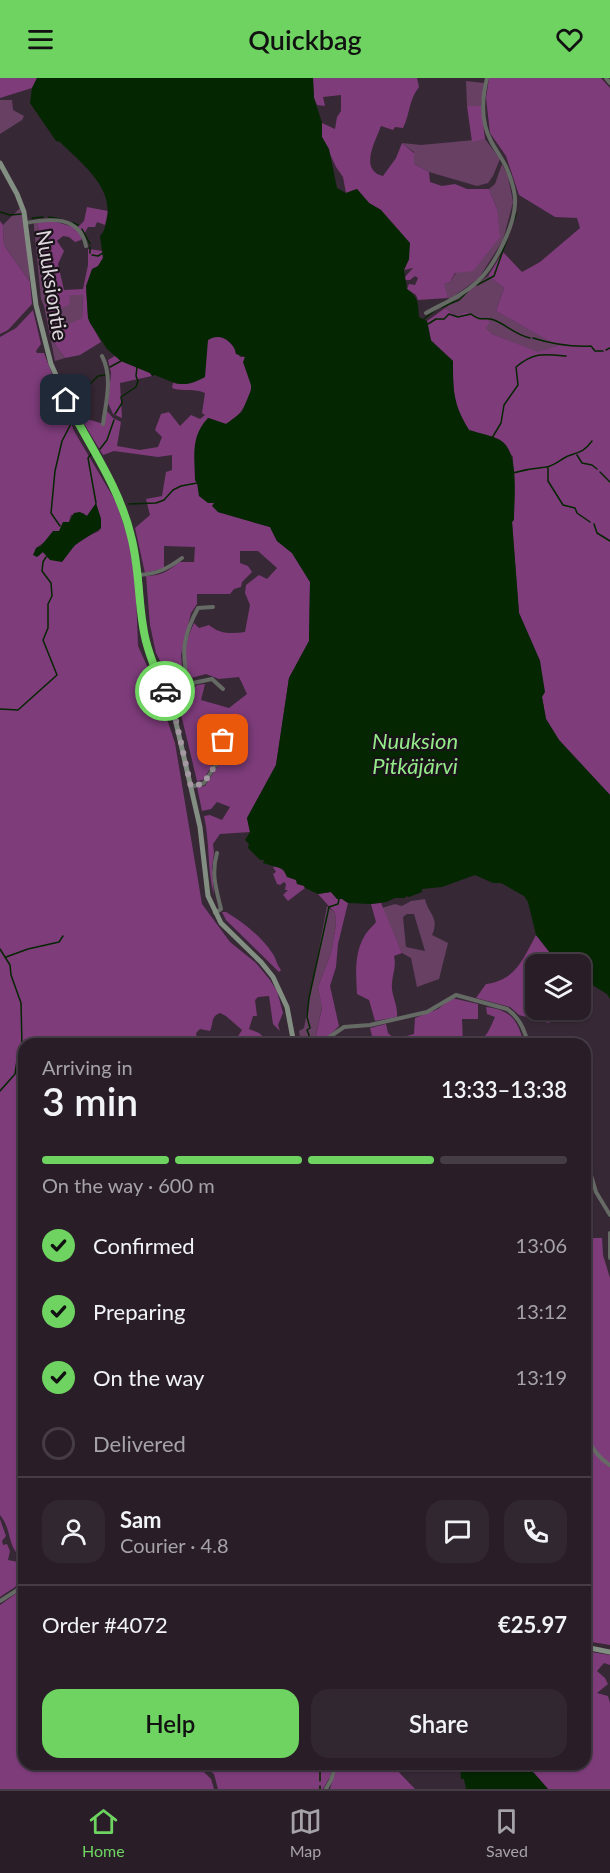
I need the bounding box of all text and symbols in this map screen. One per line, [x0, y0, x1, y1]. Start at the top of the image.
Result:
icon: menu [24, 23, 57, 56]
text: Quickbag [248, 23, 362, 56]
icon: heart [553, 23, 586, 56]
street label: Nuuksiontie [32, 228, 74, 342]
pin [40, 374, 91, 425]
icon: home [49, 383, 82, 416]
courier [135, 661, 195, 721]
icon: car [149, 675, 182, 708]
pin [197, 714, 248, 765]
icon: bag [206, 723, 239, 756]
water label: Nuuksion Pitkäjärvi [372, 727, 458, 779]
map controls [525, 954, 591, 1020]
button: layers [525, 954, 591, 1020]
text: Arriving in [42, 1055, 133, 1079]
text: 13:33–13:38 [441, 1076, 567, 1103]
text: 3 min [42, 1078, 138, 1124]
text: On the way · 600 m [42, 1173, 215, 1197]
icon: check [42, 1229, 75, 1262]
text: Confirmed [93, 1232, 195, 1259]
text: 13:06 [516, 1233, 567, 1257]
icon: check [42, 1295, 75, 1328]
text: Preparing [93, 1298, 185, 1325]
text: 13:12 [516, 1299, 567, 1323]
icon: check [42, 1361, 75, 1394]
text: On the way [93, 1364, 204, 1391]
text: 13:19 [516, 1365, 567, 1389]
text: Delivered [93, 1430, 186, 1457]
button: person [42, 1500, 105, 1563]
button: chat [426, 1500, 489, 1563]
button: phone [504, 1500, 567, 1563]
text: Sam [120, 1506, 162, 1533]
text: Courier · 4.8 [120, 1533, 229, 1557]
text: Order #4072 [42, 1611, 168, 1638]
text: €25.97 [498, 1611, 567, 1638]
button: Help [42, 1689, 299, 1758]
button: Share [311, 1689, 567, 1758]
tab: Home [82, 1805, 125, 1860]
tab: Map [289, 1805, 322, 1860]
tab: Saved [486, 1805, 528, 1860]

